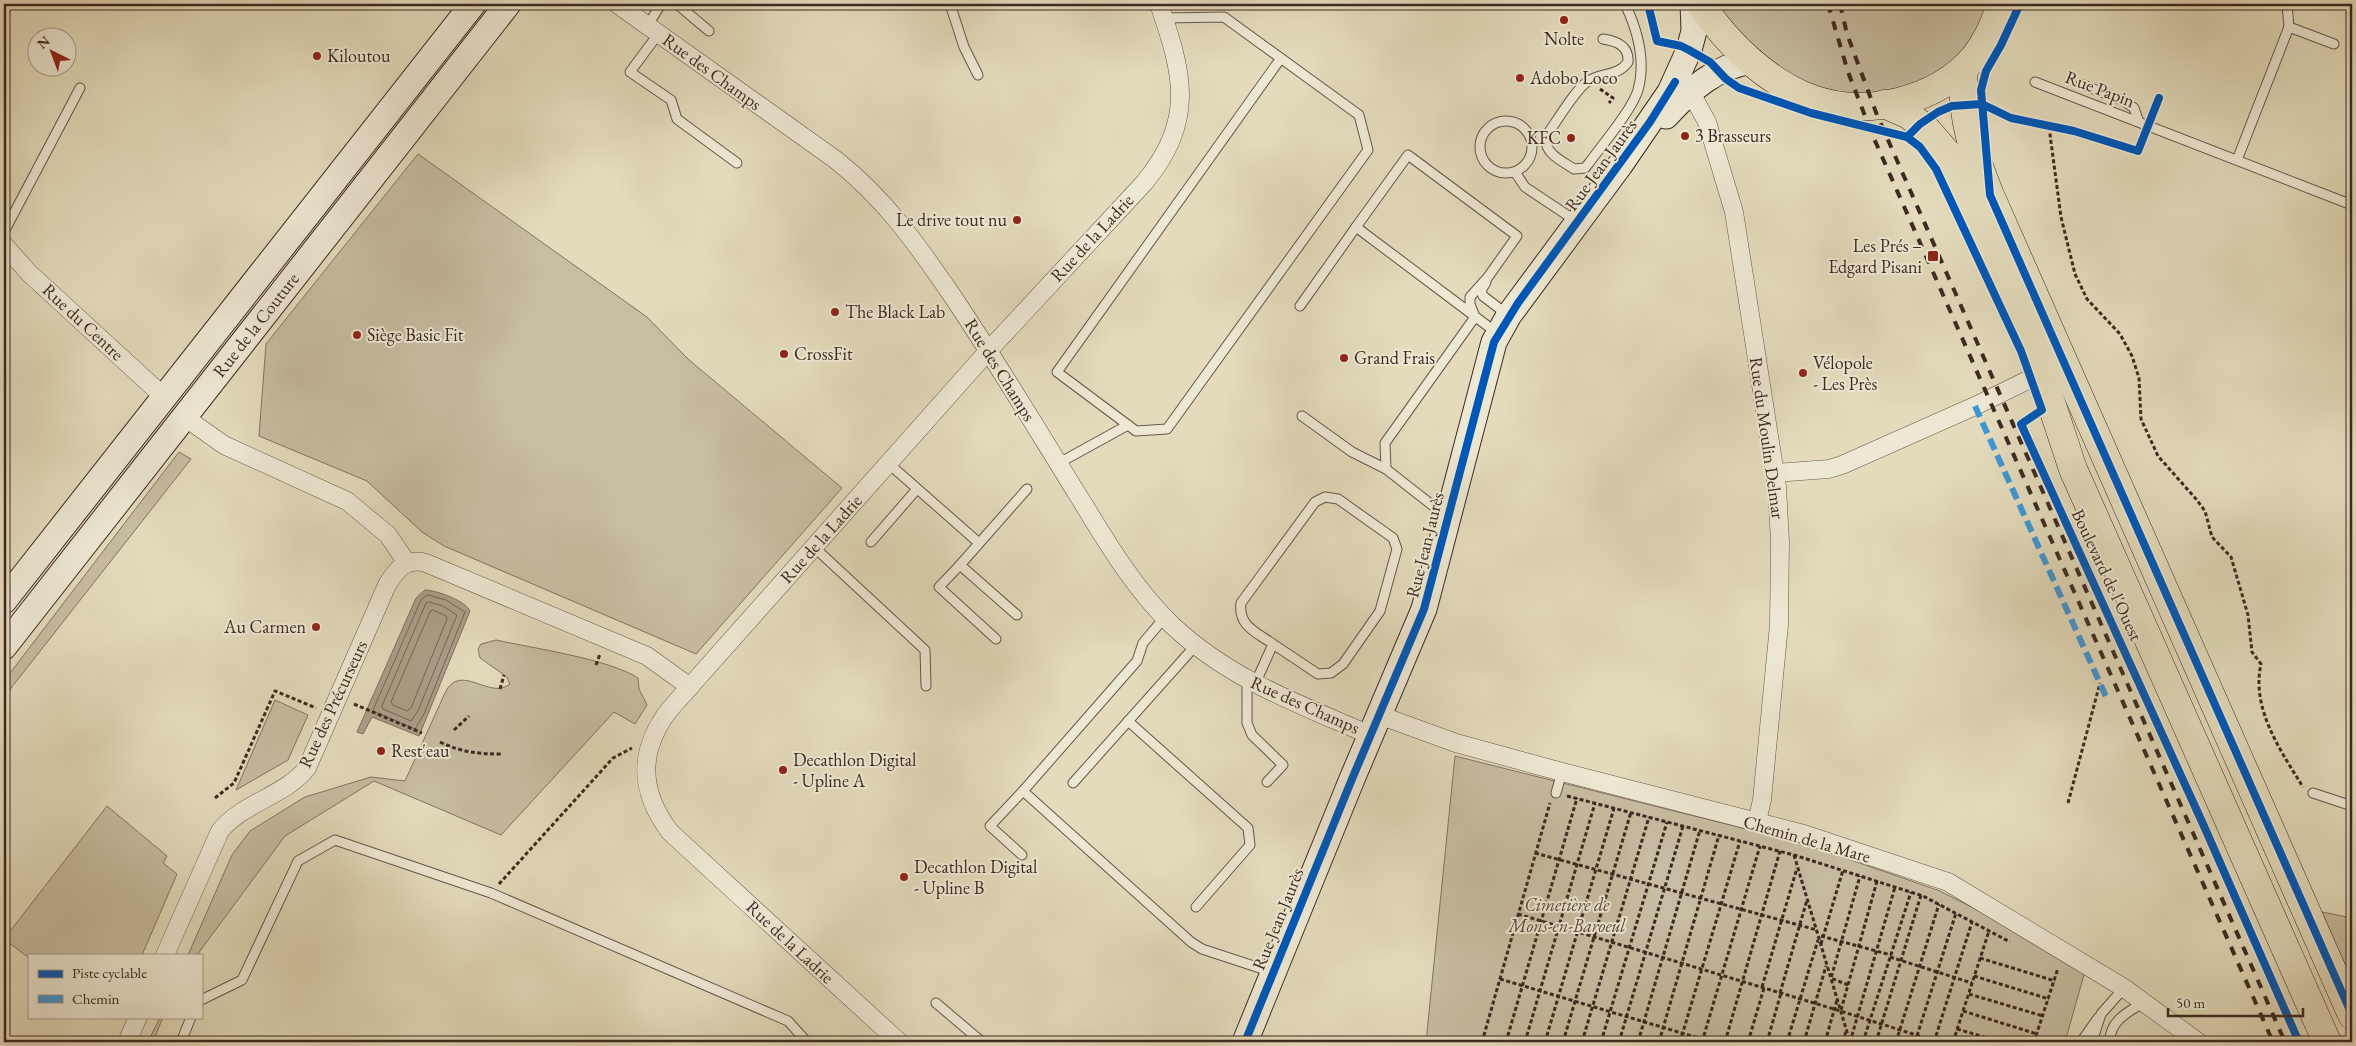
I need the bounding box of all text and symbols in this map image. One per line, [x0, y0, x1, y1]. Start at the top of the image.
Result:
marker: Nolte [1558, 14, 1570, 26]
place label: Nolte [1544, 27, 1584, 50]
north arrow [28, 28, 78, 78]
street label: Rue des Champs [658, 28, 766, 115]
text: N [33, 31, 54, 53]
place label: Kiloutou [327, 44, 391, 67]
marker: Kiloutou [311, 50, 323, 62]
street label: Rue Papin [2062, 65, 2139, 112]
place label: Adobo Loco [1529, 66, 1618, 89]
marker: Adobo Loco [1514, 72, 1526, 84]
street label: Rue Jean Jaurès [1560, 114, 1642, 215]
place label: 3 Brasseurs [1695, 124, 1771, 147]
place label: KFC [1527, 126, 1561, 149]
marker: 3 Brasseurs [1679, 130, 1691, 142]
marker: KFC [1565, 132, 1577, 144]
street label: Rue de la Ladrie [1045, 189, 1138, 286]
place label: Le drive tout nu [896, 208, 1008, 231]
marker: Le drive tout nu [1011, 214, 1023, 226]
place label: Les Prés – Edgard Pisani [1828, 234, 1923, 278]
marker: Les Prés – Edgard Pisani [1926, 249, 1940, 263]
street label: Rue de la Couture [207, 268, 304, 382]
street label: Rue du Centre [38, 278, 129, 365]
place label: The Black Lab [845, 300, 945, 323]
marker: The Black Lab [829, 306, 841, 318]
street label: Rue des Champs [960, 314, 1041, 426]
place label: Siège Basic Fit [367, 323, 464, 346]
marker: Siège Basic Fit [351, 329, 363, 341]
place label: CrossFit [794, 342, 853, 365]
place label: Grand Frais [1354, 346, 1435, 369]
marker: CrossFit [778, 348, 790, 360]
place label: Vélopole - Les Près [1813, 351, 1877, 395]
marker: Grand Frais [1338, 352, 1350, 364]
street label: Rue du Moulin Delmar [1745, 355, 1790, 520]
marker: Vélopole - Les Près [1797, 367, 1809, 379]
street label: Rue de la Ladrie [775, 489, 867, 588]
street label: Rue Jean Jaurès [1400, 490, 1449, 600]
street label: Boulevard de l'Ouest [2067, 505, 2148, 645]
place label: Au Carmen [223, 615, 306, 638]
marker: Au Carmen [310, 621, 322, 633]
street label: Rue des Précurseurs [293, 636, 372, 771]
street label: Rue des Champs [1247, 670, 1363, 739]
place label: Rest'eau [391, 739, 450, 762]
marker: Rest'eau [375, 745, 387, 757]
place label: Decathlon Digital - Upline A [793, 748, 916, 792]
marker: Decathlon Digital - Upline A [777, 764, 789, 776]
street label: Chemin de la Mare [1741, 809, 1874, 868]
place label: Decathlon Digital - Upline B [914, 855, 1037, 899]
street label: Rue Jean Jaurès [1247, 864, 1308, 973]
marker: Decathlon Digital - Upline B [898, 871, 910, 883]
park label: Cimetière de Mons-en-Baroeul [1508, 893, 1626, 937]
street label: Rue de la Ladrie [742, 895, 839, 988]
legend [28, 954, 202, 1018]
text: Piste cyclable [72, 963, 147, 982]
scale bar [2168, 986, 2304, 1018]
text: Chemin [72, 989, 120, 1008]
text: 50 m [2176, 993, 2205, 1012]

